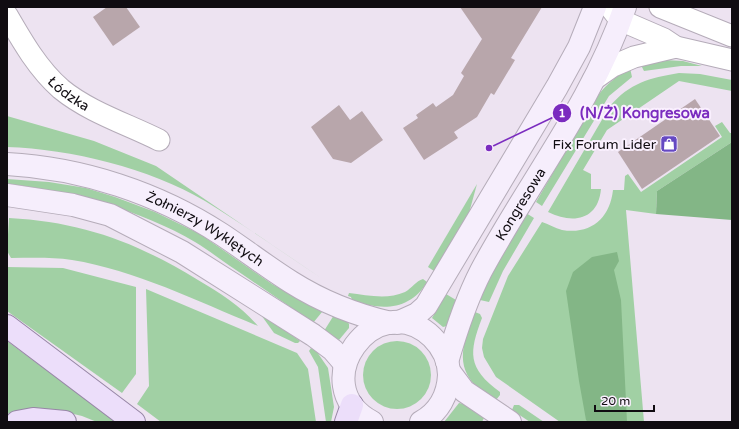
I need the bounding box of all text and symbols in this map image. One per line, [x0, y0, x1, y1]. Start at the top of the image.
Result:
street label: Łódzka [44, 73, 92, 115]
callout: (N/Ż) Kongresowa [552, 100, 718, 127]
text: (N/Ż) Kongresowa [580, 104, 710, 123]
text: 1 [558, 106, 566, 120]
shop icon: Fix Forum Lider [659, 134, 679, 154]
place label: Fix Forum Lider [552, 136, 657, 153]
street label: Kongresowa [492, 165, 550, 244]
street label: Żołnierzy Wyklętych [143, 188, 267, 270]
scale bar [595, 387, 654, 413]
text: 20 m [601, 394, 630, 408]

